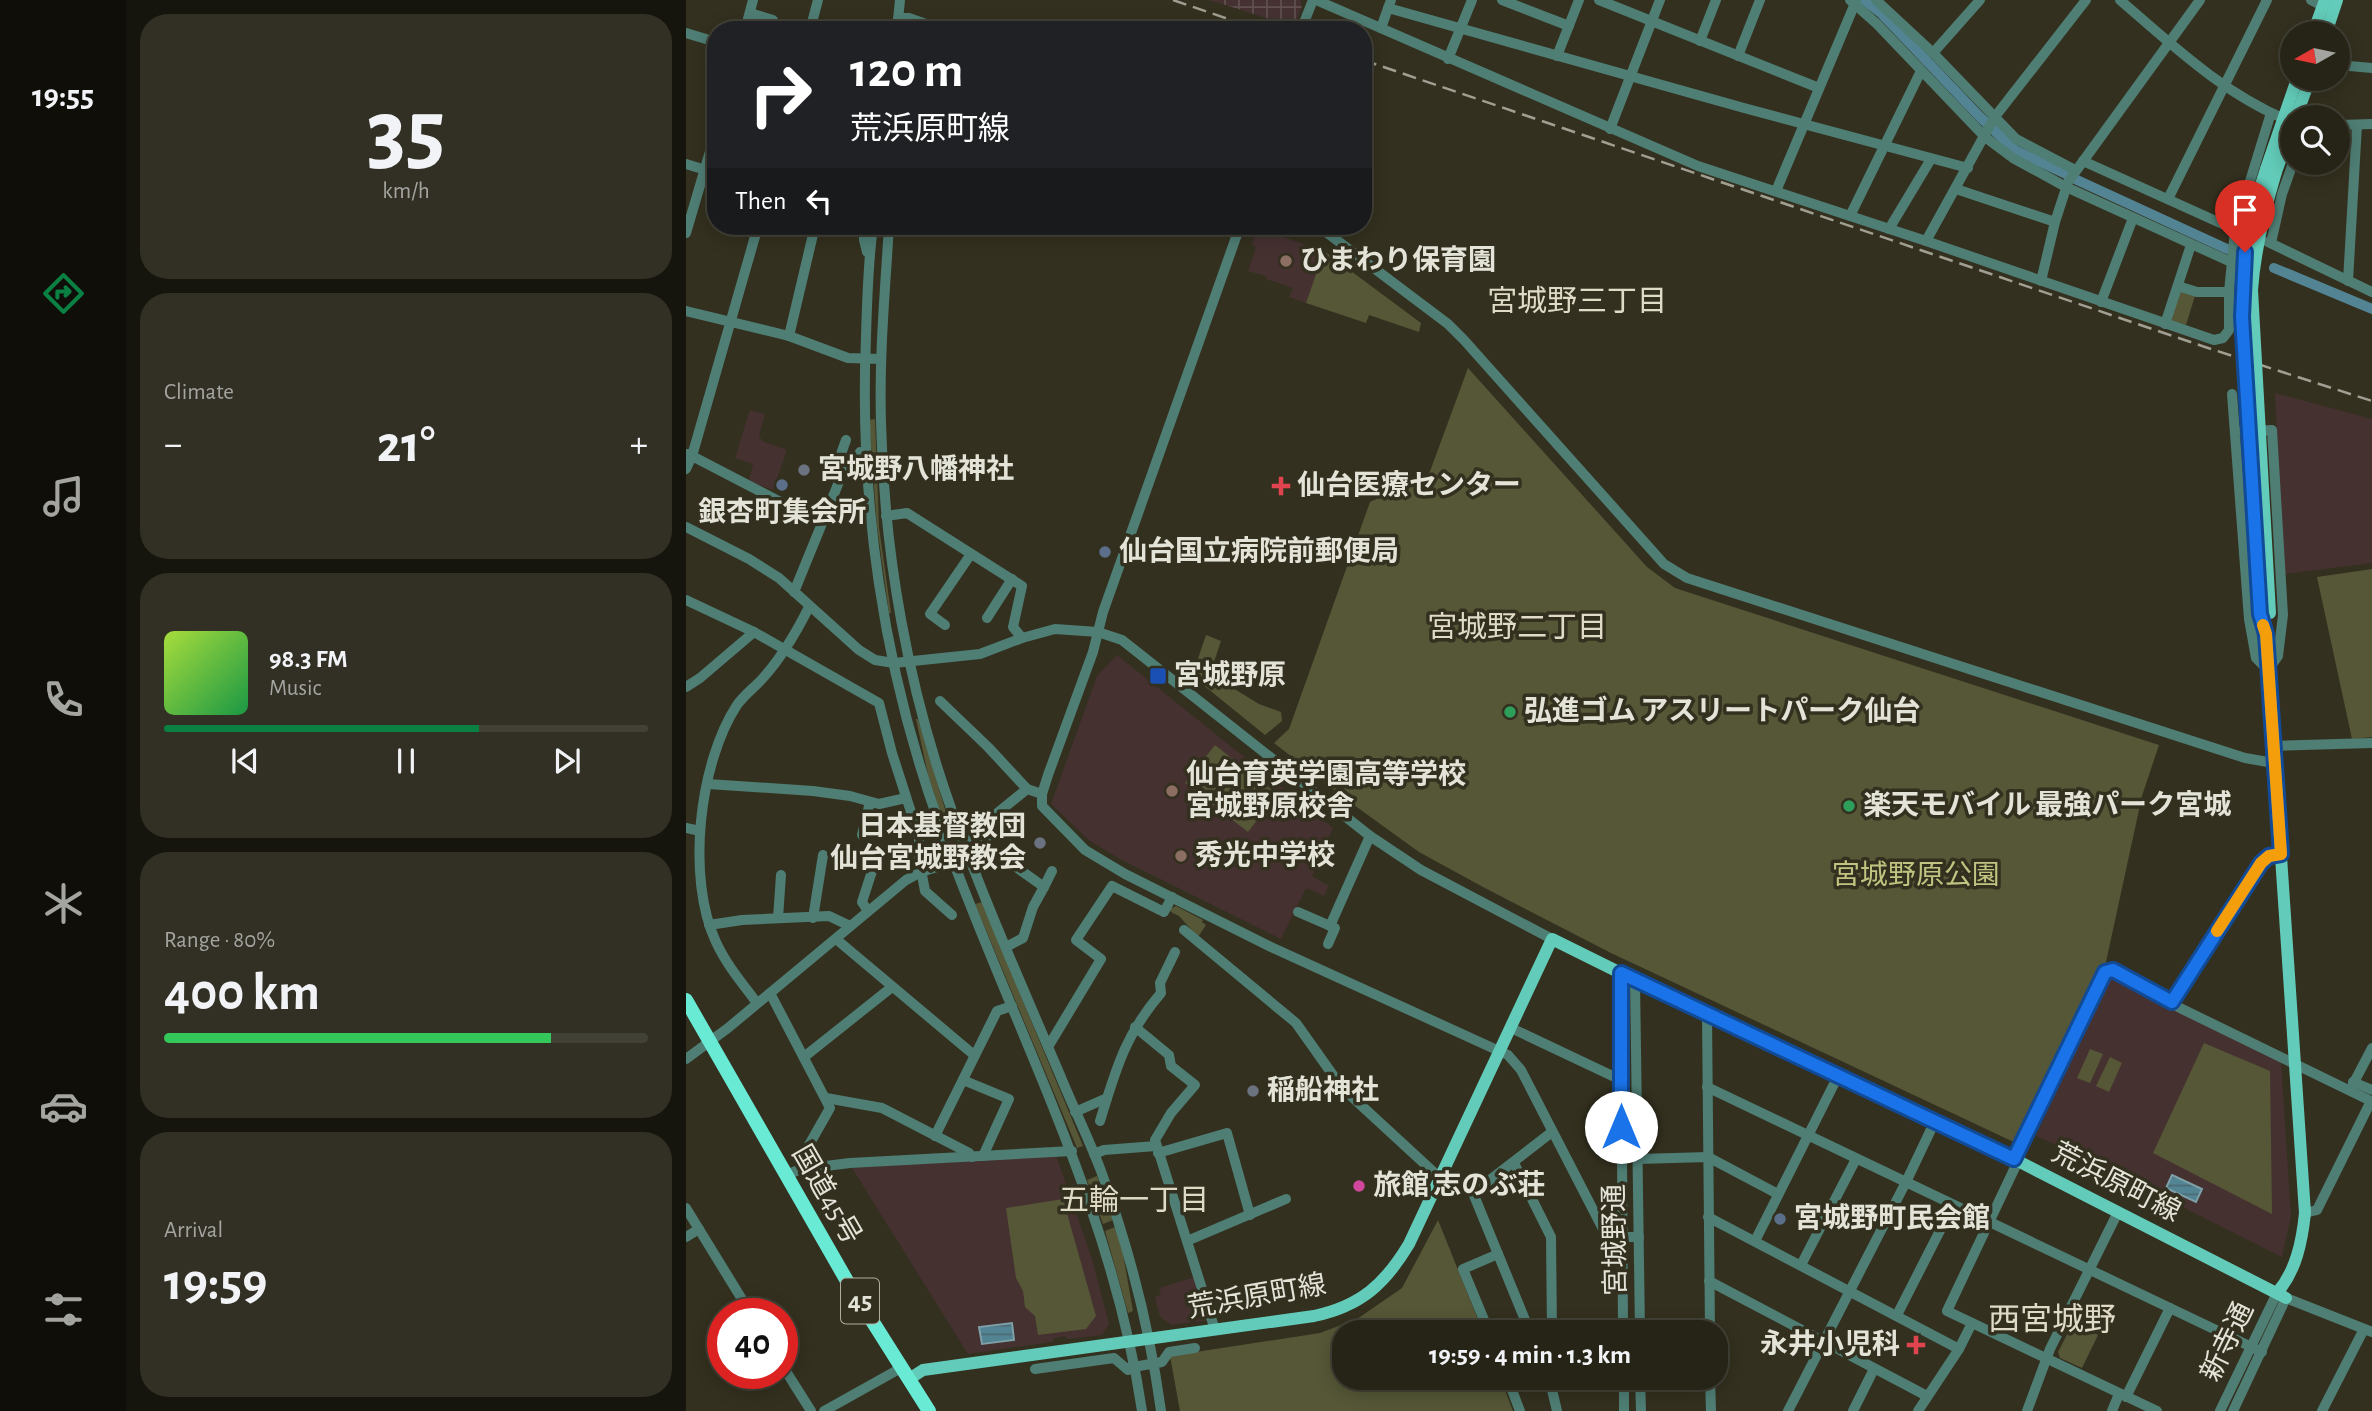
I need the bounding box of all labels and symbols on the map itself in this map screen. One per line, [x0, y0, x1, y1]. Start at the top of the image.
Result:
north arrow [2280, 21, 2350, 91]
pin [2215, 180, 2275, 252]
place label: ひまわり保育園 [1300, 245, 1496, 275]
marker: ひまわり保育園 [1278, 253, 1294, 269]
district label: 宮城野三丁目 [1487, 285, 1667, 317]
place label: 宮城野八幡神社 [818, 454, 1014, 484]
marker: 宮城野八幡神社 [796, 462, 812, 478]
place label: 仙台医療センター [1297, 470, 1521, 500]
marker: 仙台医療センター [1271, 476, 1291, 496]
marker: 銀杏町集会所 [774, 477, 790, 493]
place label: 銀杏町集会所 [698, 497, 866, 527]
place label: 仙台国立病院前郵便局 [1119, 535, 1399, 566]
marker: 仙台国立病院前郵便局 [1097, 544, 1113, 560]
district label: 宮城野二丁目 [1427, 611, 1607, 643]
place label: 宮城野原 [1174, 660, 1286, 690]
marker: 宮城野原 [1148, 666, 1168, 686]
place label: 弘進ゴム アスリートパーク仙台 [1524, 695, 1920, 726]
marker: 弘進ゴム アスリートパーク仙台 [1502, 704, 1518, 720]
place label: 仙台育英学園高等学校 宮城野原校舎 [1186, 758, 1466, 821]
marker: 仙台育英学園高等学校 宮城野原校舎 [1164, 783, 1180, 799]
place label: 楽天モバイル 最強パーク宮城 [1863, 790, 2231, 820]
marker: 楽天モバイル 最強パーク宮城 [1841, 798, 1857, 814]
place label: 日本基督教団 仙台宮城野教会 [830, 811, 1026, 873]
marker: 日本基督教団 仙台宮城野教会 [1032, 835, 1048, 851]
place label: 秀光中学校 [1195, 840, 1335, 870]
marker: 秀光中学校 [1173, 848, 1189, 864]
park label: 宮城野原公園 [1832, 860, 2000, 890]
place label: 稲船神社 [1267, 1075, 1379, 1105]
marker: 稲船神社 [1245, 1083, 1261, 1099]
position arrow [1584, 1090, 1658, 1164]
street label: 荒浜原町線 [2047, 1137, 2186, 1227]
street label: 国道45号 [787, 1140, 867, 1249]
place label: 旅館 志のぶ荘 [1373, 1170, 1545, 1200]
marker: 旅館 志のぶ荘 [1351, 1178, 1367, 1194]
district label: 五輪一丁目 [1059, 1184, 1209, 1216]
street label: 宮城野通 [1599, 1184, 1631, 1296]
place label: 宮城野町民会館 [1794, 1203, 1990, 1233]
marker: 宮城野町民会館 [1772, 1211, 1788, 1227]
street label: 荒浜原町線 [1185, 1269, 1328, 1323]
road number: 45 [841, 1278, 879, 1324]
street label: 新寺通 [2195, 1297, 2259, 1386]
speed limit sign: 40 [707, 1298, 798, 1389]
district label: 西宮城野 [1988, 1302, 2116, 1336]
place label: 永井小児科 [1760, 1329, 1900, 1359]
marker: 永井小児科 [1906, 1335, 1926, 1355]

